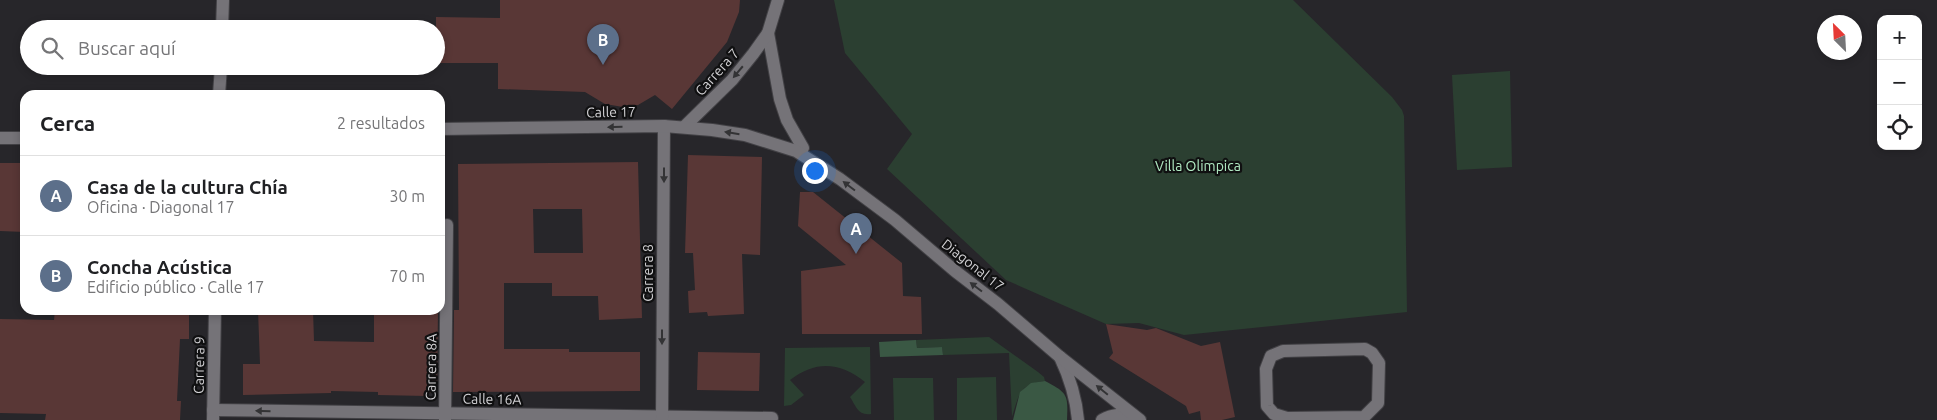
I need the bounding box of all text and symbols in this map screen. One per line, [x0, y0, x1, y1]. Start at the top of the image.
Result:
north arrow [1817, 15, 1862, 60]
map controls [1877, 15, 1922, 150]
button: + [1877, 15, 1922, 60]
search box [20, 20, 445, 75]
pin: B [587, 24, 619, 65]
icon: search [38, 34, 66, 62]
text: Buscar aquí [78, 37, 176, 59]
street label: Carrera 7 [692, 45, 742, 99]
button: − [1877, 60, 1922, 105]
one-way arrow [733, 65, 744, 78]
street label: Calle 17 [586, 104, 636, 120]
button: locate [1877, 105, 1922, 150]
text: Cerca [40, 111, 95, 135]
text: 2 resultados [337, 114, 425, 132]
one-way arrow [607, 123, 623, 131]
one-way arrow [724, 128, 740, 136]
your location [802, 158, 828, 184]
park label: Villa Olimpica [1155, 158, 1241, 174]
one-way arrow [660, 167, 668, 183]
text: Casa de la cultura Chía [87, 176, 288, 198]
one-way arrow [842, 181, 856, 191]
text: A [50, 187, 62, 205]
text: 30 m [389, 187, 425, 205]
text: Oficina · Diagonal 17 [87, 198, 235, 216]
pin: A [840, 213, 872, 254]
street label: Diagonal 17 [939, 236, 1007, 294]
street label: Carrera 8 [640, 244, 656, 302]
text: Concha Acústica [87, 256, 232, 278]
text: B [51, 267, 61, 285]
text: 70 m [389, 267, 425, 285]
text: Edificio público · Calle 17 [87, 278, 264, 296]
one-way arrow [969, 282, 983, 292]
one-way arrow [658, 329, 666, 345]
street label: Carrera 8A [422, 333, 440, 401]
street label: Carrera 9 [190, 336, 208, 394]
one-way arrow [1096, 385, 1109, 396]
street label: Calle 16A [462, 390, 522, 408]
one-way arrow [255, 407, 271, 415]

